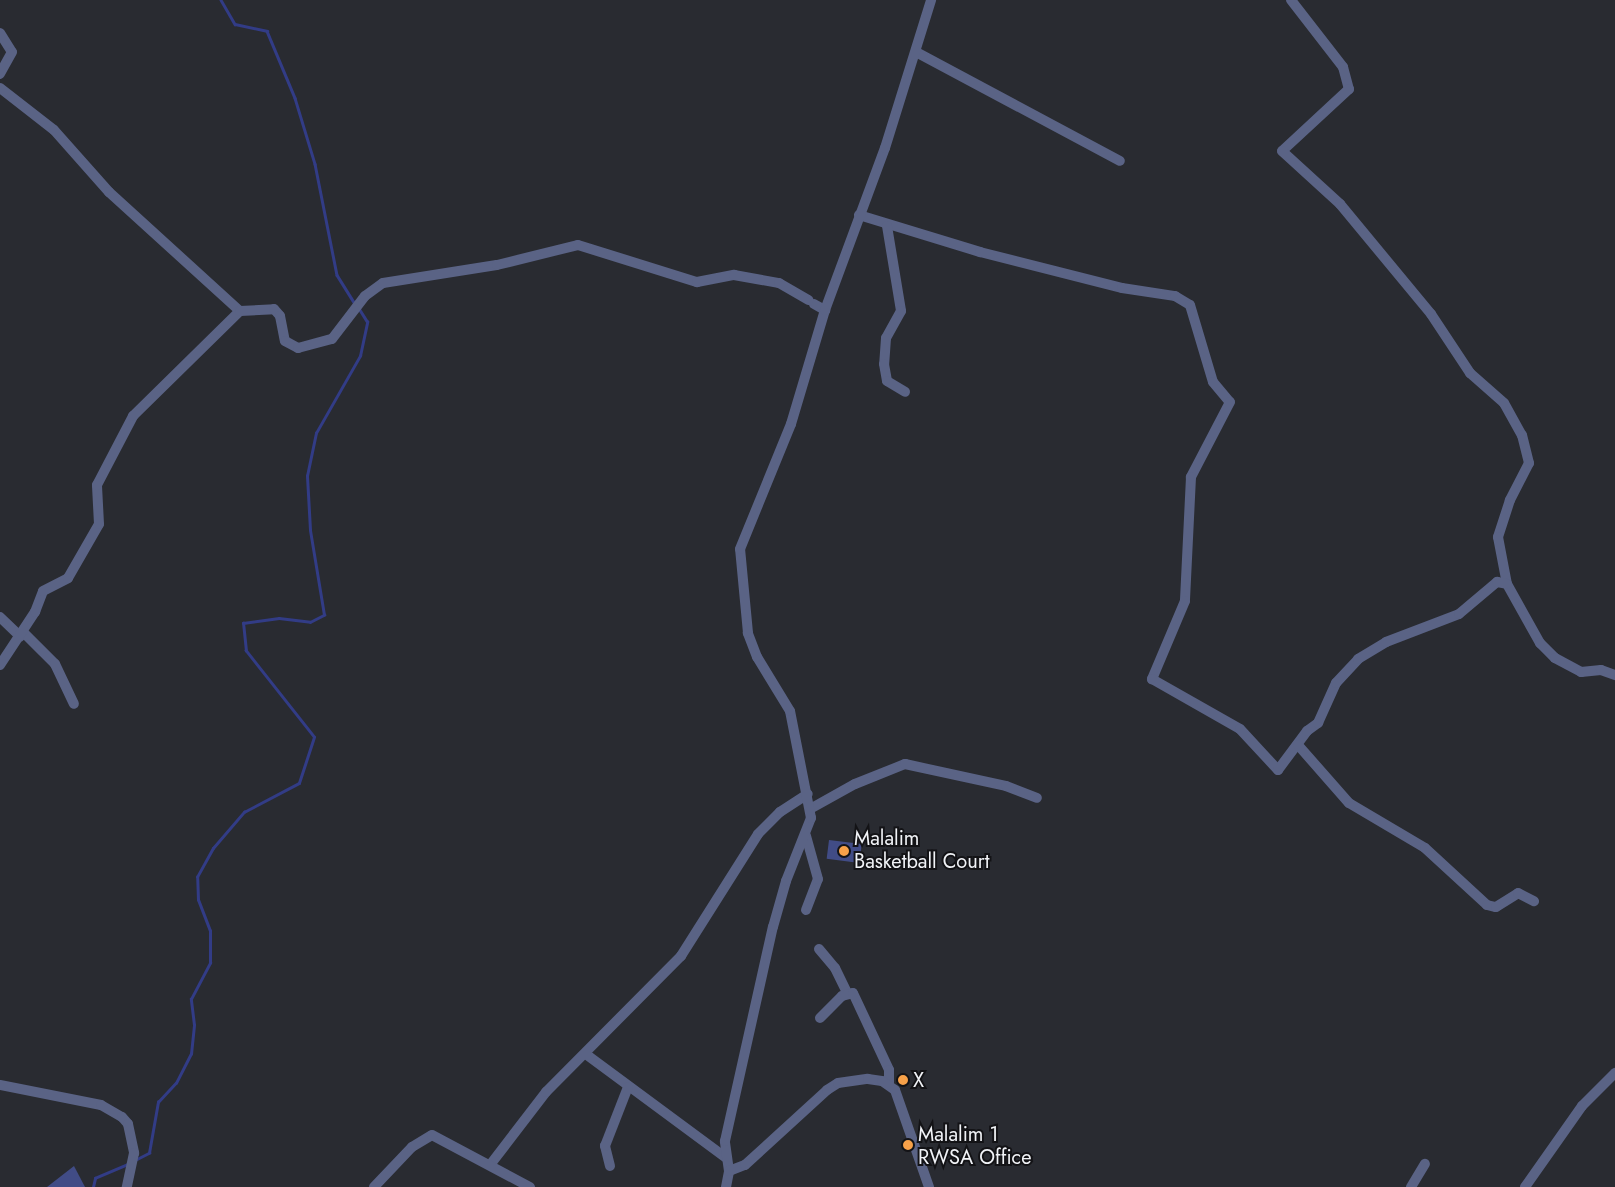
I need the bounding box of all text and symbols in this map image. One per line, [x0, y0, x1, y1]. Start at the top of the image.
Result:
place label: Malalim Basketball Court [854, 827, 989, 874]
marker: Malalim Basketball Court [838, 845, 850, 857]
place label: X [913, 1068, 924, 1092]
marker: X [897, 1074, 909, 1086]
place label: Malalim 1 RWSA Office [918, 1122, 1031, 1169]
marker: Malalim 1 RWSA Office [902, 1139, 914, 1151]

